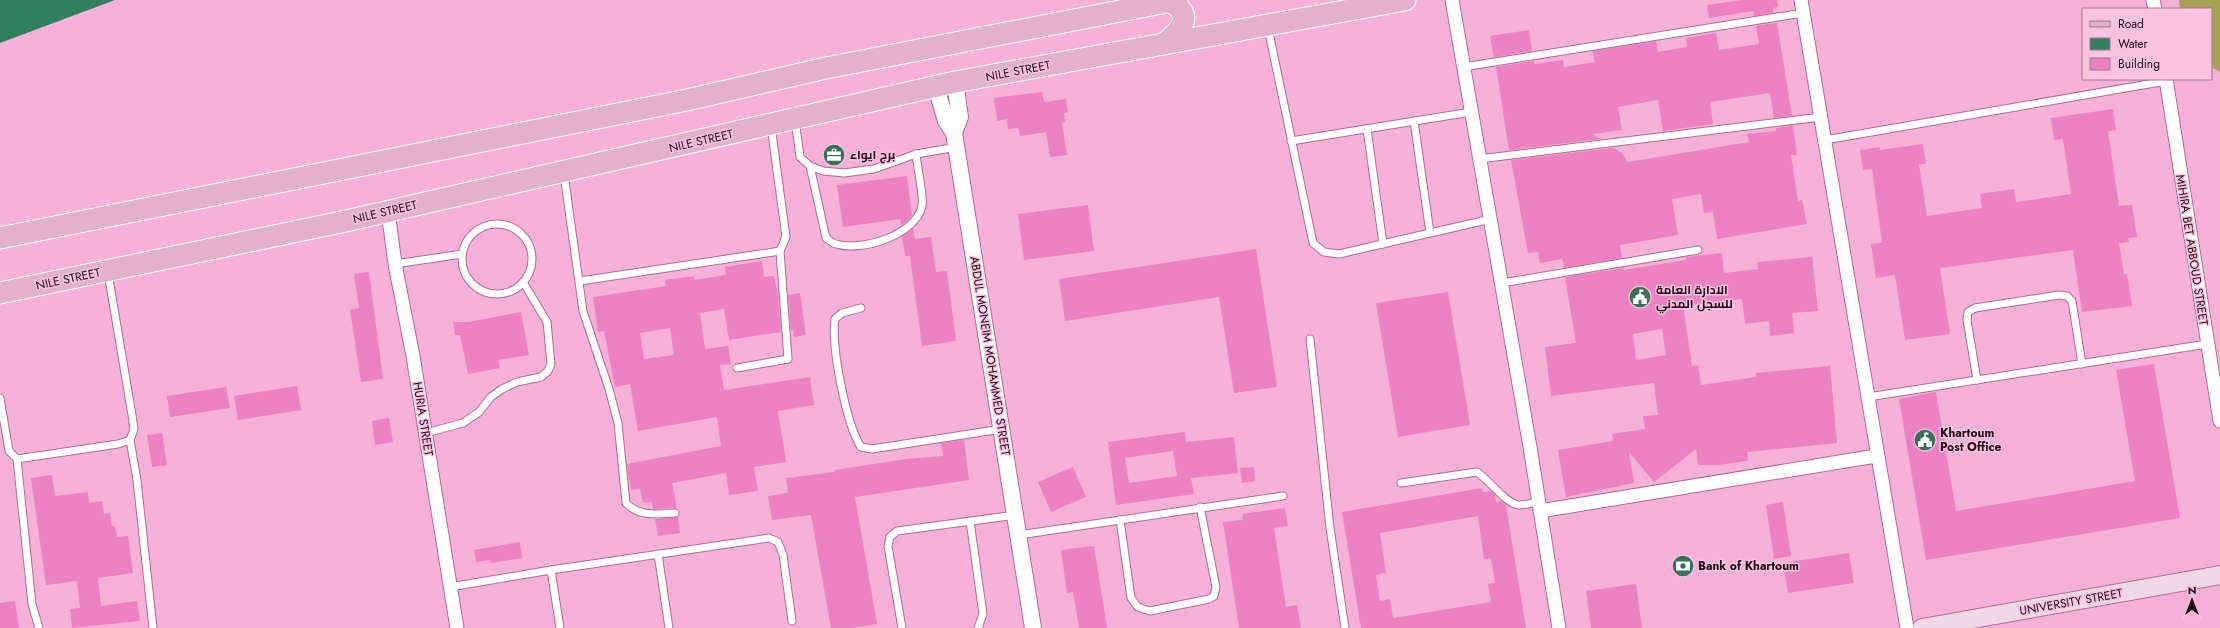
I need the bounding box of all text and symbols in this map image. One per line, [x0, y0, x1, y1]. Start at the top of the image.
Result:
legend [2082, 8, 2212, 80]
text: Road [2118, 15, 2144, 33]
text: Water [2118, 35, 2149, 53]
text: Building [2118, 55, 2160, 73]
street label: NILE STREET [984, 56, 1052, 86]
street label: NILE STREET [667, 125, 735, 157]
office icon: برج ايواء [821, 142, 847, 168]
place label: برج ايواء [850, 146, 895, 164]
street label: MIHIRA BET ABBOUD STREET [2171, 173, 2213, 327]
street label: NILE STREET [351, 196, 419, 228]
street label: ABDUL MONEIM MOHAMMED STREET [965, 255, 1015, 457]
street label: NILE STREET [34, 263, 102, 295]
place label: الادارة العامة للسجل المدني [1656, 281, 1733, 314]
public building icon: الادارة العامة للسجل المدني [1627, 284, 1653, 310]
street label: HURIA STREET [408, 381, 438, 458]
place label: Khartoum Post Office [1940, 424, 2001, 456]
public building icon: Khartoum Post Office [1912, 427, 1938, 453]
bank icon: Bank of Khartoum [1670, 553, 1696, 579]
place label: Bank of Khartoum [1698, 557, 1799, 575]
north arrow [2172, 580, 2212, 620]
text: N [2188, 582, 2196, 598]
street label: UNIVERSITY STREET [2018, 584, 2124, 620]

